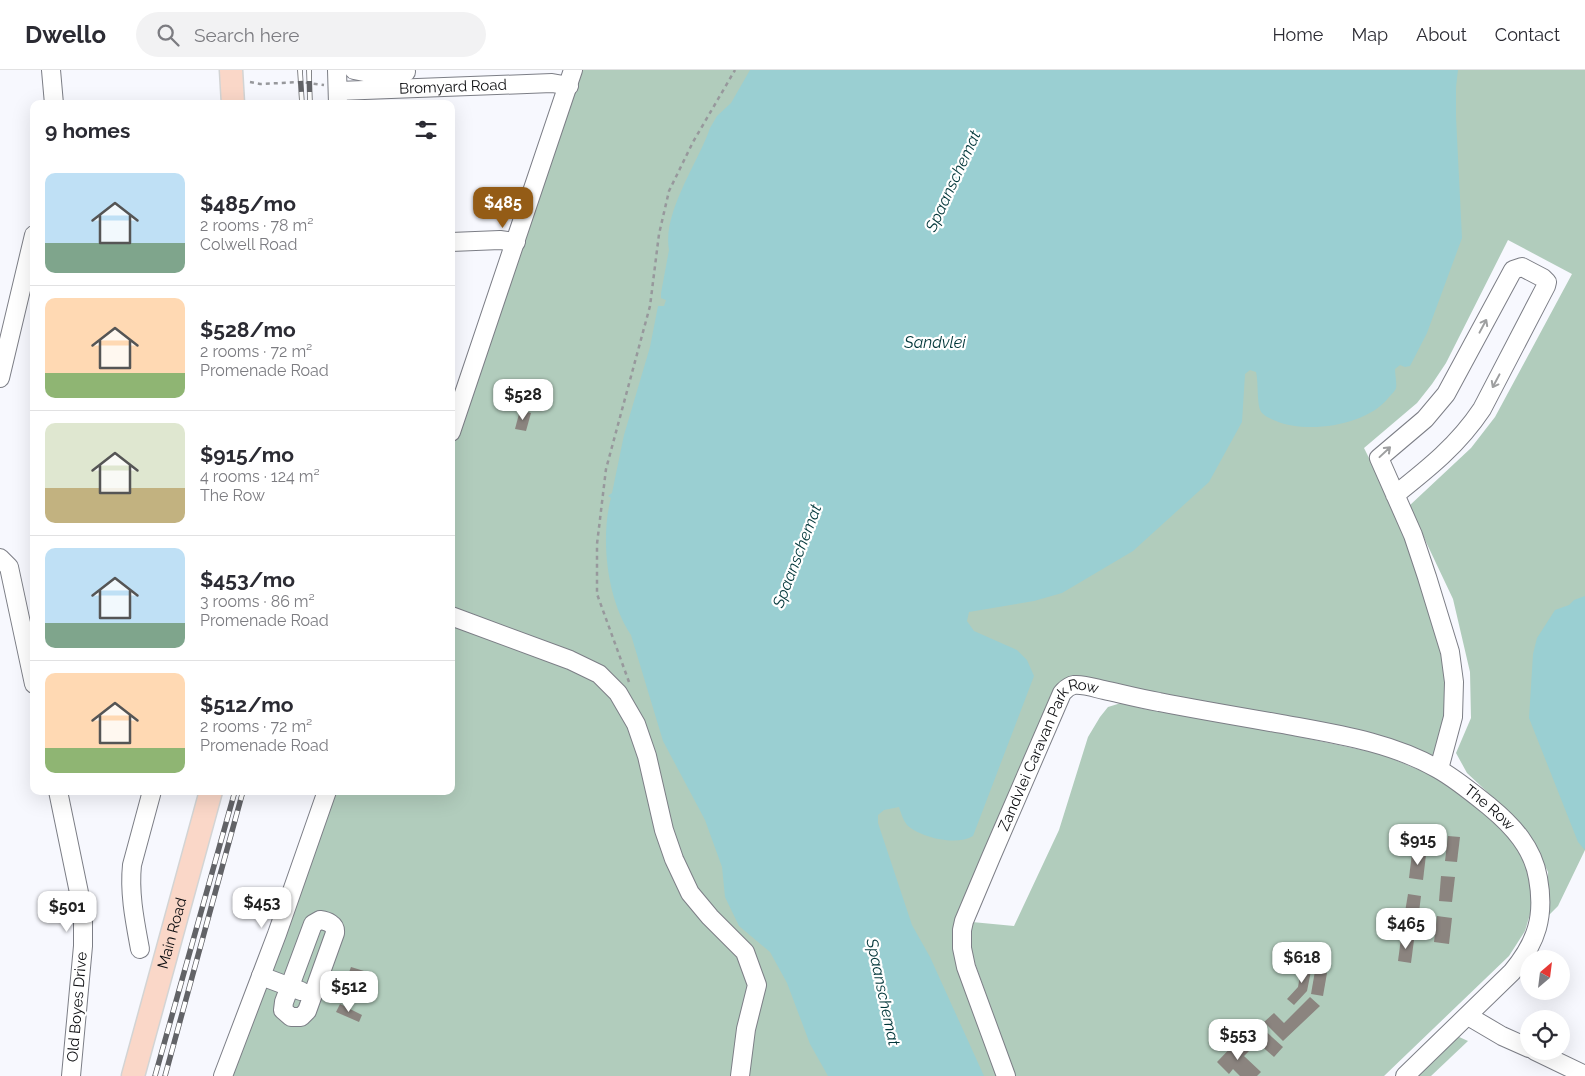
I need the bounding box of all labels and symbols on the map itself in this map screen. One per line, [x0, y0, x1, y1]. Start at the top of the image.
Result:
street label: Bromyard Road [399, 76, 507, 98]
water label: Spaanschemat [921, 127, 985, 235]
pin: $485 [473, 186, 533, 229]
one-way arrow [1478, 318, 1488, 333]
water label: Sandvlei [903, 333, 966, 352]
one-way arrow [1491, 373, 1500, 388]
pin: $528 [493, 378, 553, 421]
one-way arrow [1378, 447, 1391, 459]
water label: Spaanschemat [768, 501, 826, 611]
street label: Zandvlei Caravan Park Row [994, 675, 1101, 834]
street label: The Row [1461, 781, 1519, 834]
pin: $915 [1388, 824, 1448, 866]
pin: $453 [232, 886, 292, 929]
pin: $501 [37, 890, 97, 933]
street label: Main Road [154, 896, 190, 971]
pin: $465 [1376, 908, 1436, 950]
water label: Spaanschemat [862, 936, 904, 1048]
pin: $618 [1272, 942, 1332, 984]
north arrow [1520, 950, 1570, 1000]
street label: Old Boyes Drive [63, 951, 91, 1063]
pin: $512 [319, 970, 379, 1013]
pin: $553 [1208, 1018, 1268, 1061]

